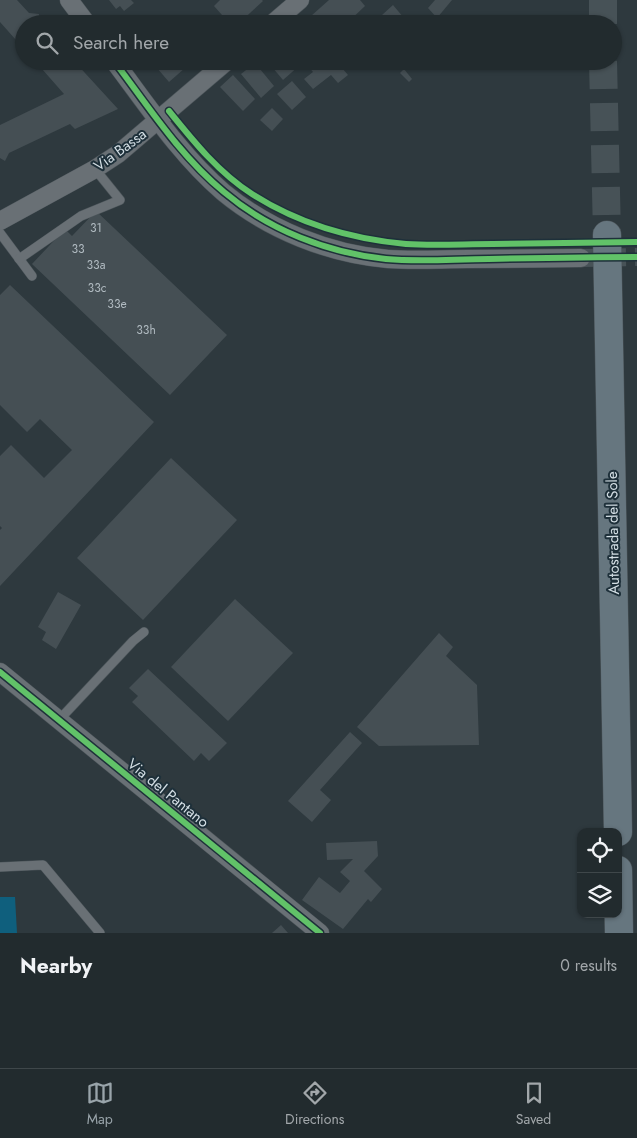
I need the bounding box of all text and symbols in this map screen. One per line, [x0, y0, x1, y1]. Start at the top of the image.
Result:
search box [15, 15, 622, 70]
icon: search [33, 29, 61, 57]
text: Search here [73, 29, 169, 56]
street label: Via Bassa [89, 123, 151, 177]
house number: 31 [90, 219, 102, 237]
house number: 33 [71, 240, 85, 258]
house number: 33a [87, 256, 106, 274]
house number: 33c [88, 279, 107, 297]
house number: 33e [107, 295, 127, 313]
house number: 33h [136, 321, 156, 339]
street label: Autostrada del Sole [601, 471, 625, 595]
street label: Via del Pantano [122, 753, 214, 833]
map controls [577, 828, 622, 918]
button: locate [577, 828, 622, 873]
button: layers [577, 873, 622, 918]
text: Nearby [20, 951, 92, 981]
text: 0 results [560, 954, 617, 977]
tab: Map [86, 1079, 114, 1129]
tab: Directions [285, 1079, 344, 1129]
tab: Saved [516, 1079, 551, 1129]

